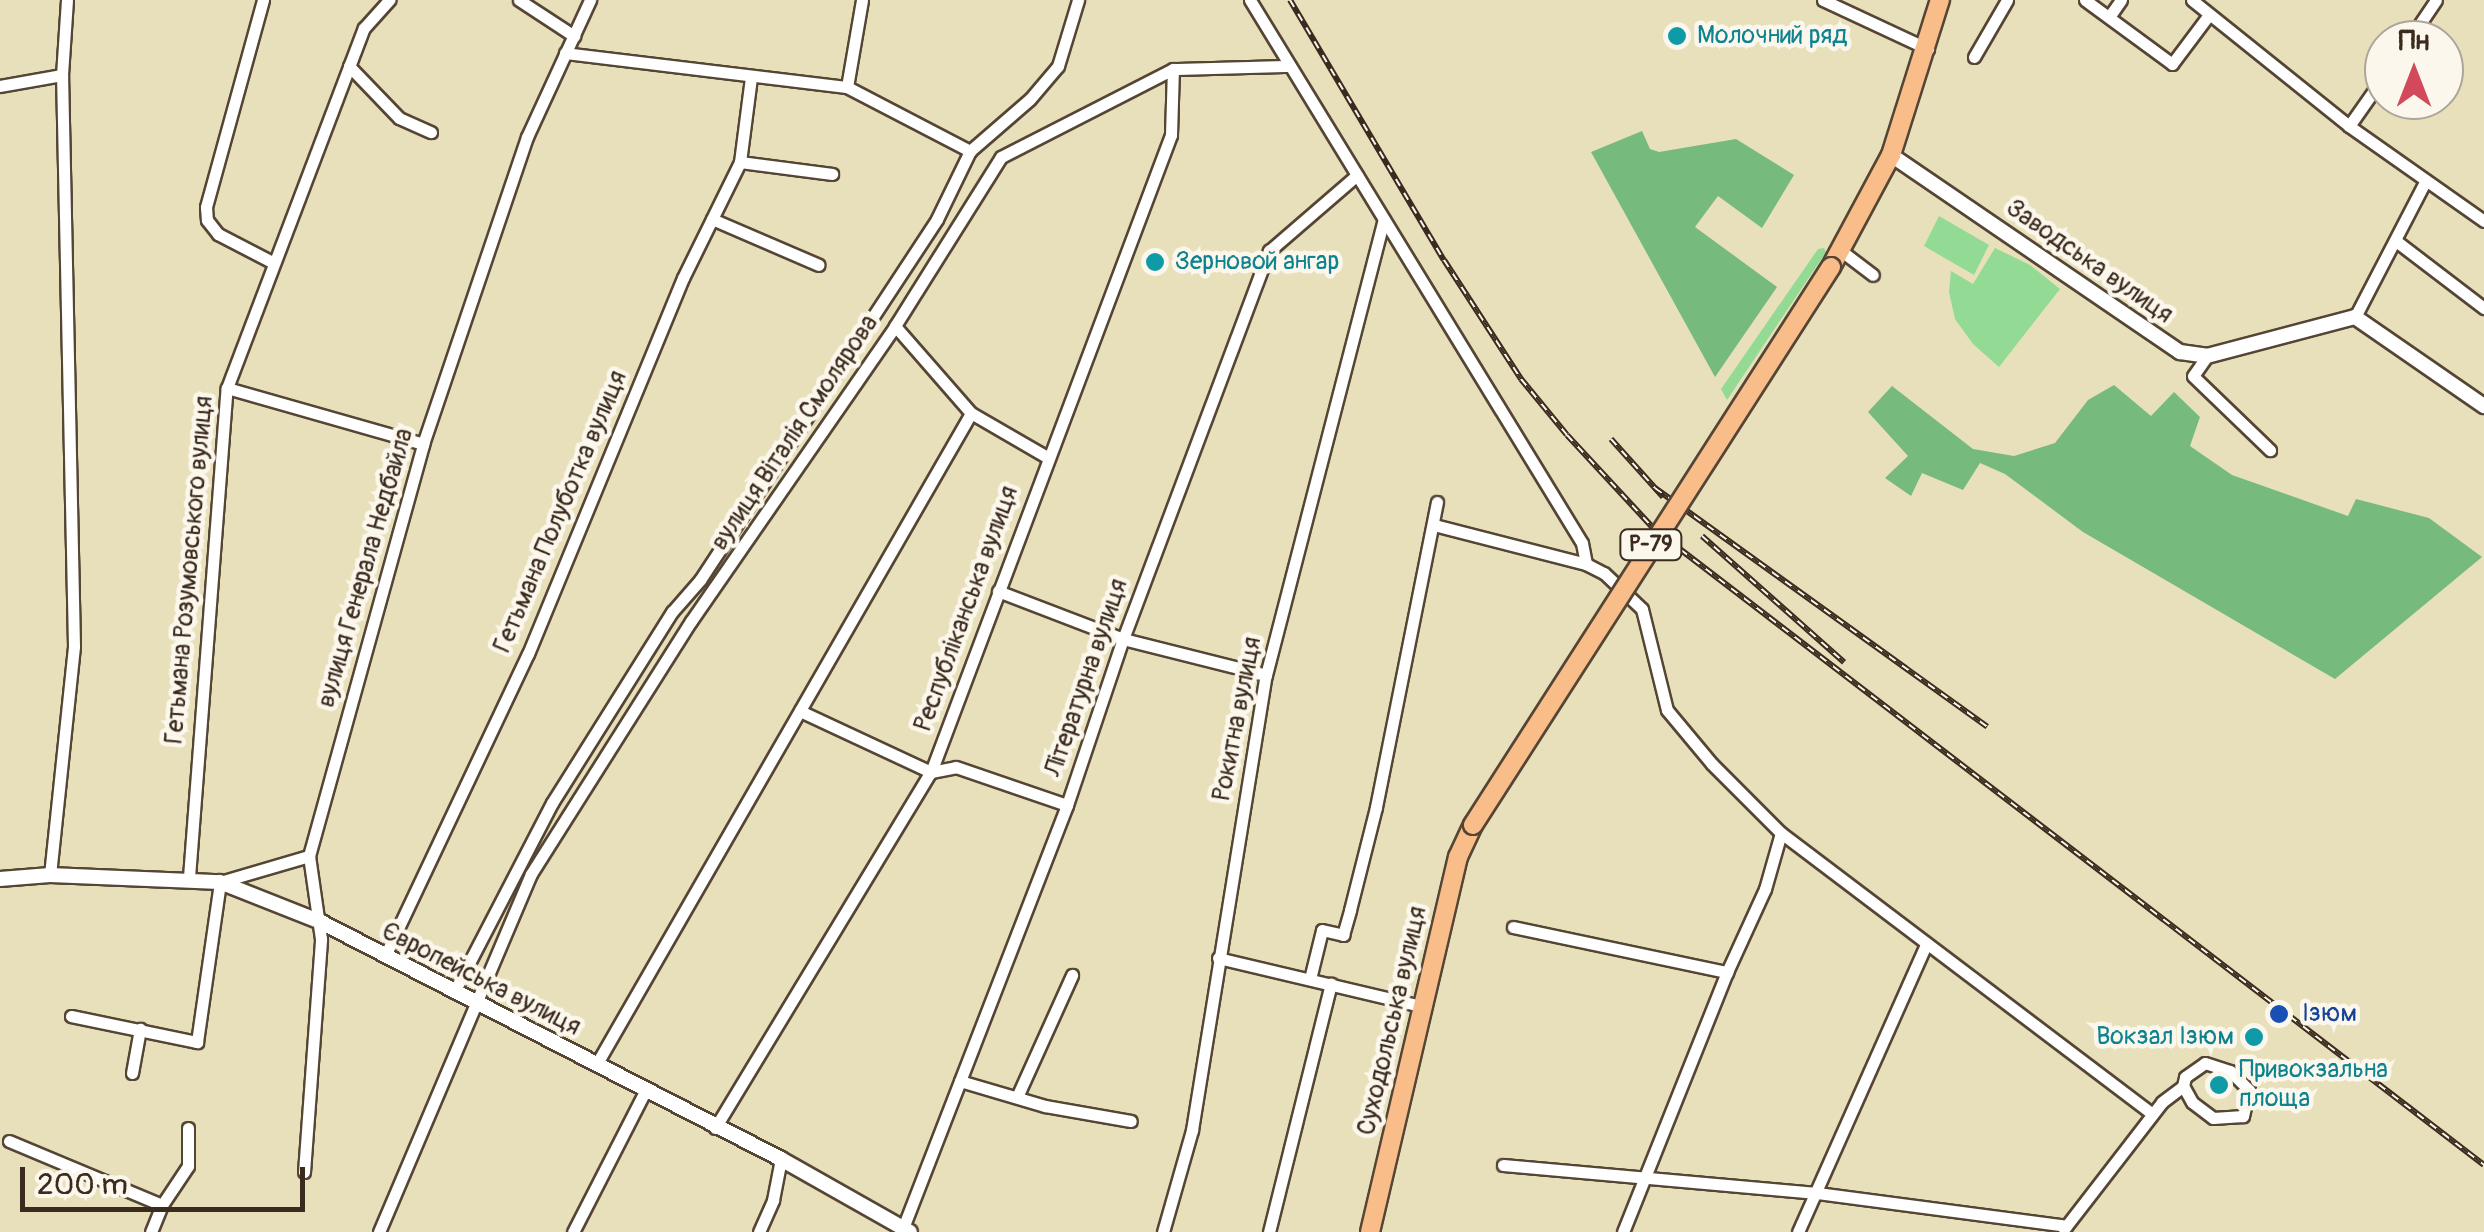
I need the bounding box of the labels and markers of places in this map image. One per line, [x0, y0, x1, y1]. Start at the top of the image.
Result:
place label: Молочний ряд [1697, 21, 1847, 51]
marker: Молочний ряд [1666, 25, 1688, 47]
place label: Зерновой ангар [1175, 247, 1339, 277]
marker: Зерновой ангар [1144, 251, 1166, 273]
place label: Ізюм [2302, 999, 2357, 1029]
marker: Ізюм [2266, 1001, 2292, 1027]
place label: Вокзал Ізюм [2096, 1022, 2234, 1052]
marker: Вокзал Ізюм [2243, 1026, 2265, 1048]
place label: Привокзальна площа [2239, 1056, 2388, 1115]
marker: Привокзальна площа [2208, 1074, 2230, 1096]

